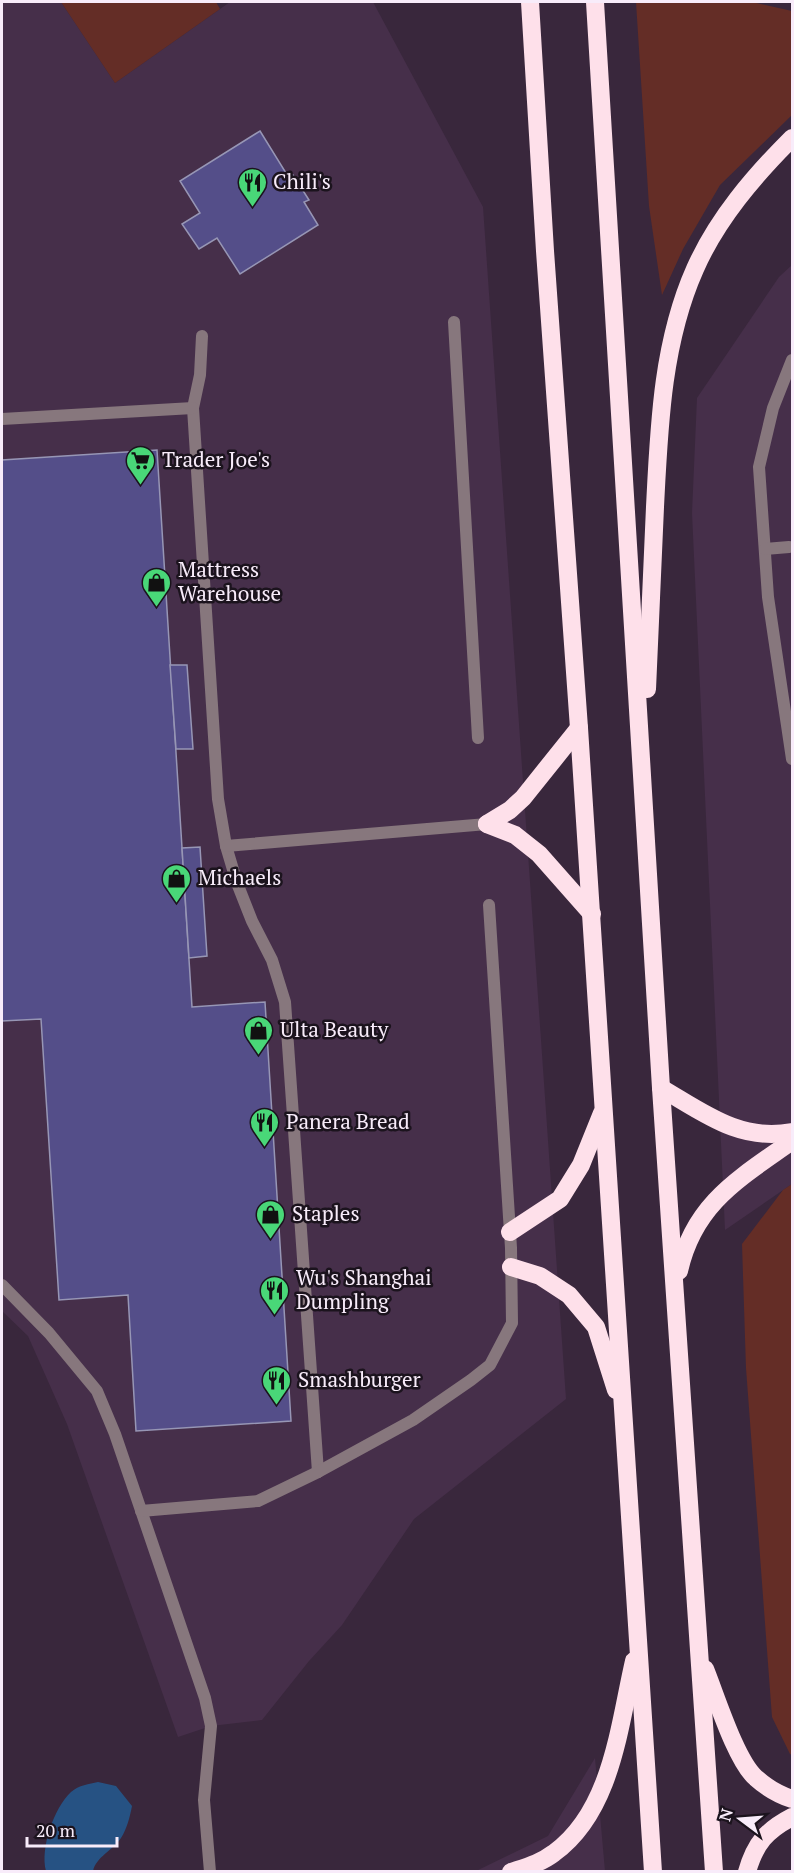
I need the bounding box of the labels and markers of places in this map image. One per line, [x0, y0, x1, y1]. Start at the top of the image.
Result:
restaurant icon: Chili's [236, 166, 268, 208]
place label: Chili's [273, 167, 331, 195]
supermarket icon: Trader Joe's [125, 444, 157, 486]
place label: Trader Joe's [162, 445, 270, 473]
place label: Mattress Warehouse [178, 555, 281, 607]
shop icon: Mattress Warehouse [141, 566, 173, 608]
shop icon: Michaels [161, 862, 193, 904]
place label: Michaels [198, 863, 281, 891]
shop icon: Ulta Beauty [243, 1014, 275, 1056]
place label: Ulta Beauty [280, 1015, 389, 1043]
restaurant icon: Panera Bread [249, 1106, 281, 1148]
place label: Panera Bread [286, 1107, 410, 1135]
shop icon: Staples [255, 1198, 287, 1240]
place label: Staples [292, 1199, 360, 1227]
place label: Wu's Shanghai Dumpling [296, 1263, 432, 1315]
restaurant icon: Wu's Shanghai Dumpling [259, 1274, 291, 1316]
restaurant icon: Smashburger [261, 1364, 293, 1406]
place label: Smashburger [298, 1365, 421, 1393]

